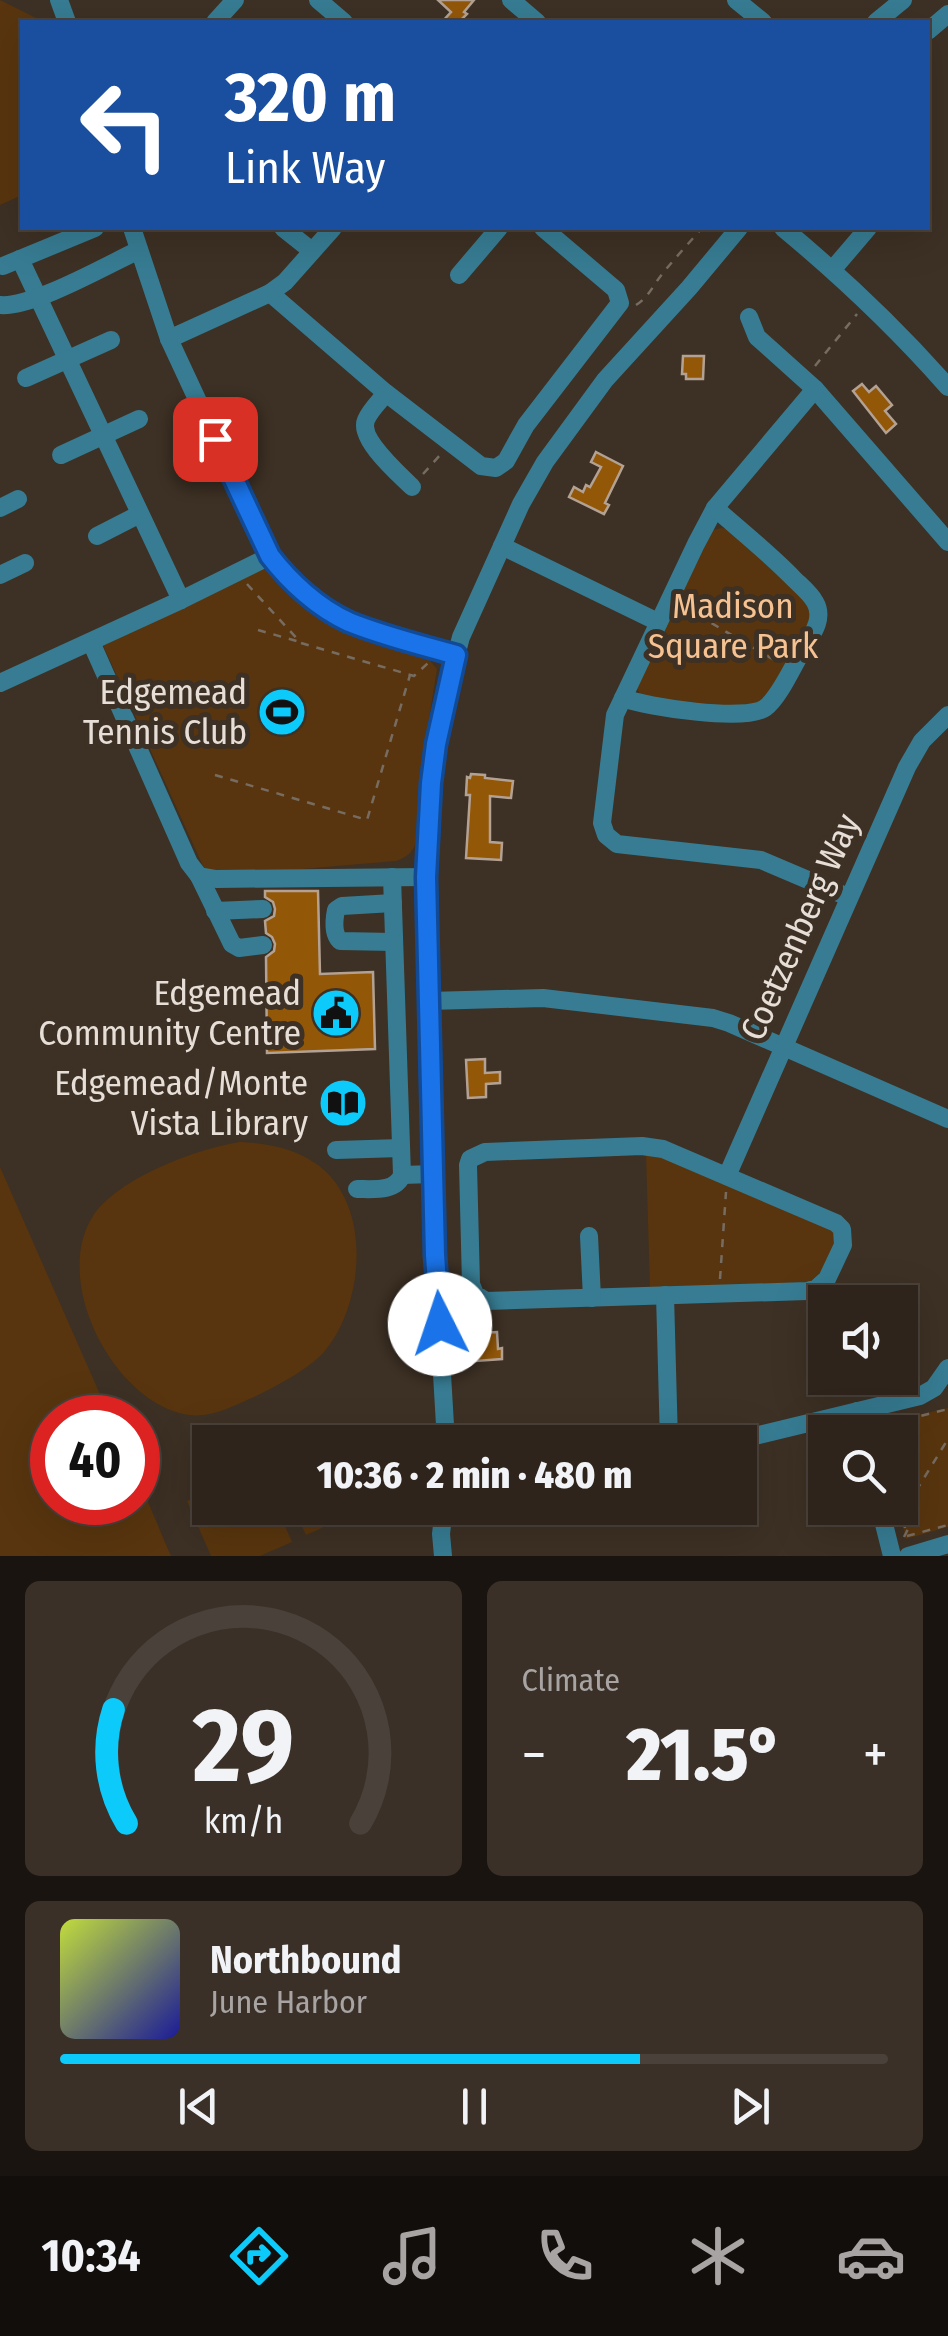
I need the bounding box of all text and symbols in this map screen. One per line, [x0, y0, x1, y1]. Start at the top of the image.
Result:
text: 320 m [225, 56, 396, 140]
icon: left [60, 60, 190, 190]
text: Link Way [225, 141, 385, 195]
pin [173, 397, 258, 482]
icon: arrive [188, 412, 243, 467]
park label: Madison Square Park [648, 585, 819, 667]
place label: Edgemead Tennis Club [83, 671, 247, 753]
sports icon: Edgemead Tennis Club [256, 686, 308, 738]
street label: Coetzenberg Way [731, 807, 869, 1047]
place label: Edgemead Community Centre [38, 972, 301, 1054]
public building icon: Edgemead Community Centre [310, 987, 362, 1039]
place label: Edgemead/Monte Vista Library [54, 1062, 308, 1144]
library icon: Edgemead/Monte Vista Library [317, 1077, 369, 1129]
position arrow [388, 1272, 492, 1376]
map controls [808, 1285, 918, 1525]
button: sound [808, 1285, 918, 1395]
speed limit sign: 40 [30, 1395, 160, 1525]
button: search [808, 1415, 918, 1525]
text: 10:36 · 2 min · 480 m [317, 1452, 632, 1498]
text: Climate [522, 1661, 620, 1699]
text: 29 [192, 1684, 294, 1809]
text: 21.5° [626, 1710, 783, 1800]
text: − [522, 1722, 546, 1788]
text: + [863, 1722, 888, 1788]
text: km/h [203, 1800, 283, 1842]
text: Northbound [210, 1937, 402, 1983]
text: June Harbor [210, 1983, 367, 2021]
icon: previous [171, 2079, 226, 2134]
icon: pause [447, 2079, 502, 2134]
icon: next [723, 2079, 778, 2134]
icon: directions [224, 2221, 294, 2291]
icon: music [377, 2221, 447, 2291]
icon: phone [530, 2221, 600, 2291]
icon: climate [683, 2221, 753, 2291]
icon: car [836, 2221, 906, 2291]
text: 10:34 [42, 2229, 141, 2283]

